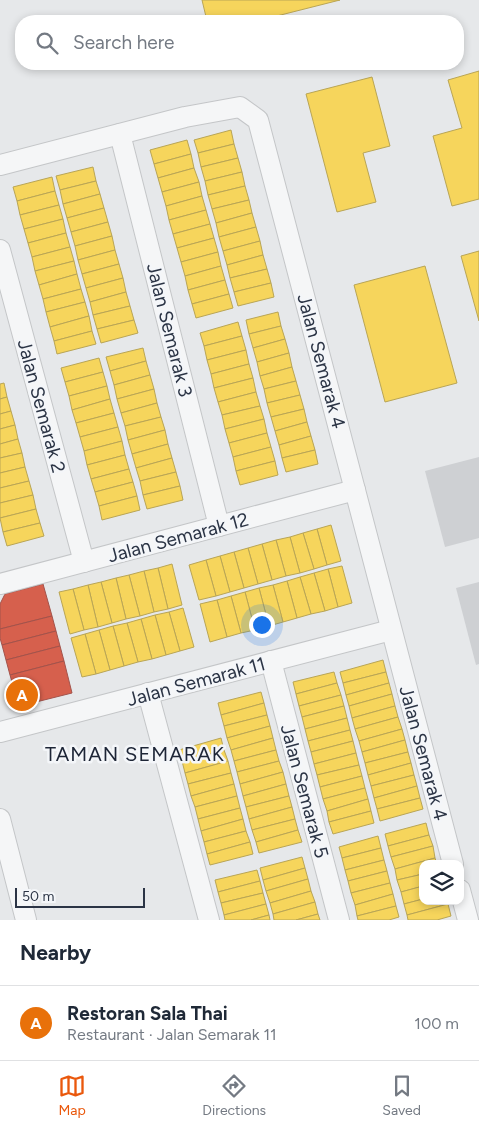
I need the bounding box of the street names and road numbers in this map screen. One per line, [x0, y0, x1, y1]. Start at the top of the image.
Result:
street label: Jalan Semarak 3 [142, 261, 197, 399]
street label: Jalan Semarak 4 [293, 291, 351, 431]
street label: Jalan Semarak 2 [13, 337, 70, 475]
street label: Jalan Semarak 12 [105, 508, 251, 567]
street label: Jalan Semarak 11 [124, 652, 268, 711]
street label: Jalan Semarak 4 [395, 683, 453, 823]
street label: Jalan Semarak 5 [276, 722, 333, 861]

